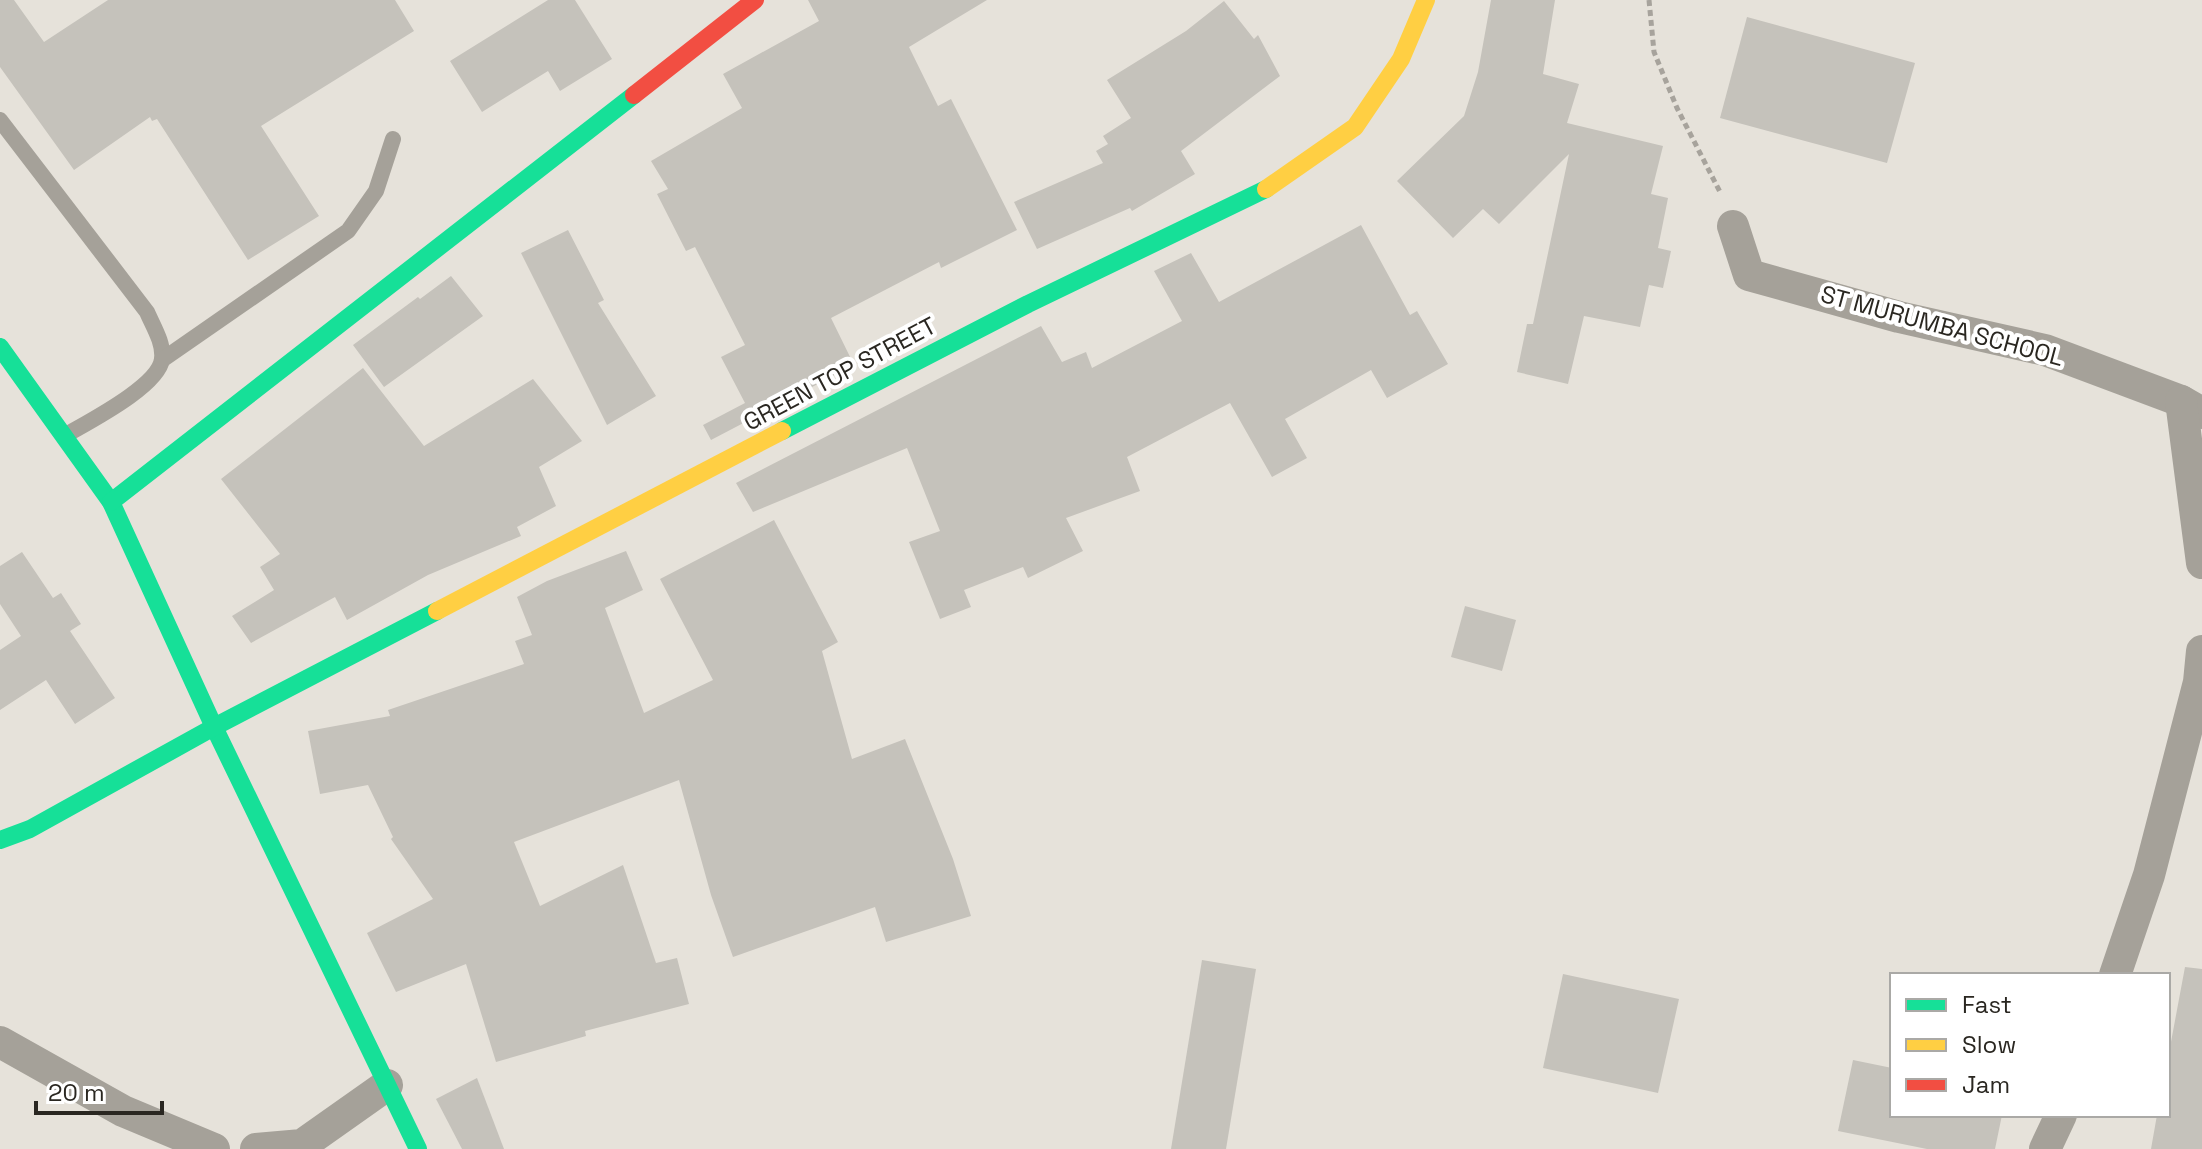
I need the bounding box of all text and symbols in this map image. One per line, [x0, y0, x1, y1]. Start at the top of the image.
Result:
street label: ST MURUMBA SCHOOL [1817, 278, 2067, 373]
street label: GREEN TOP STREET [738, 310, 941, 437]
legend [1890, 973, 2170, 1117]
text: Fast [1962, 989, 2012, 1020]
text: Slow [1962, 1029, 2016, 1060]
scale bar [36, 1065, 162, 1115]
text: Jam [1962, 1069, 2010, 1100]
text: 20 m [48, 1077, 105, 1108]

